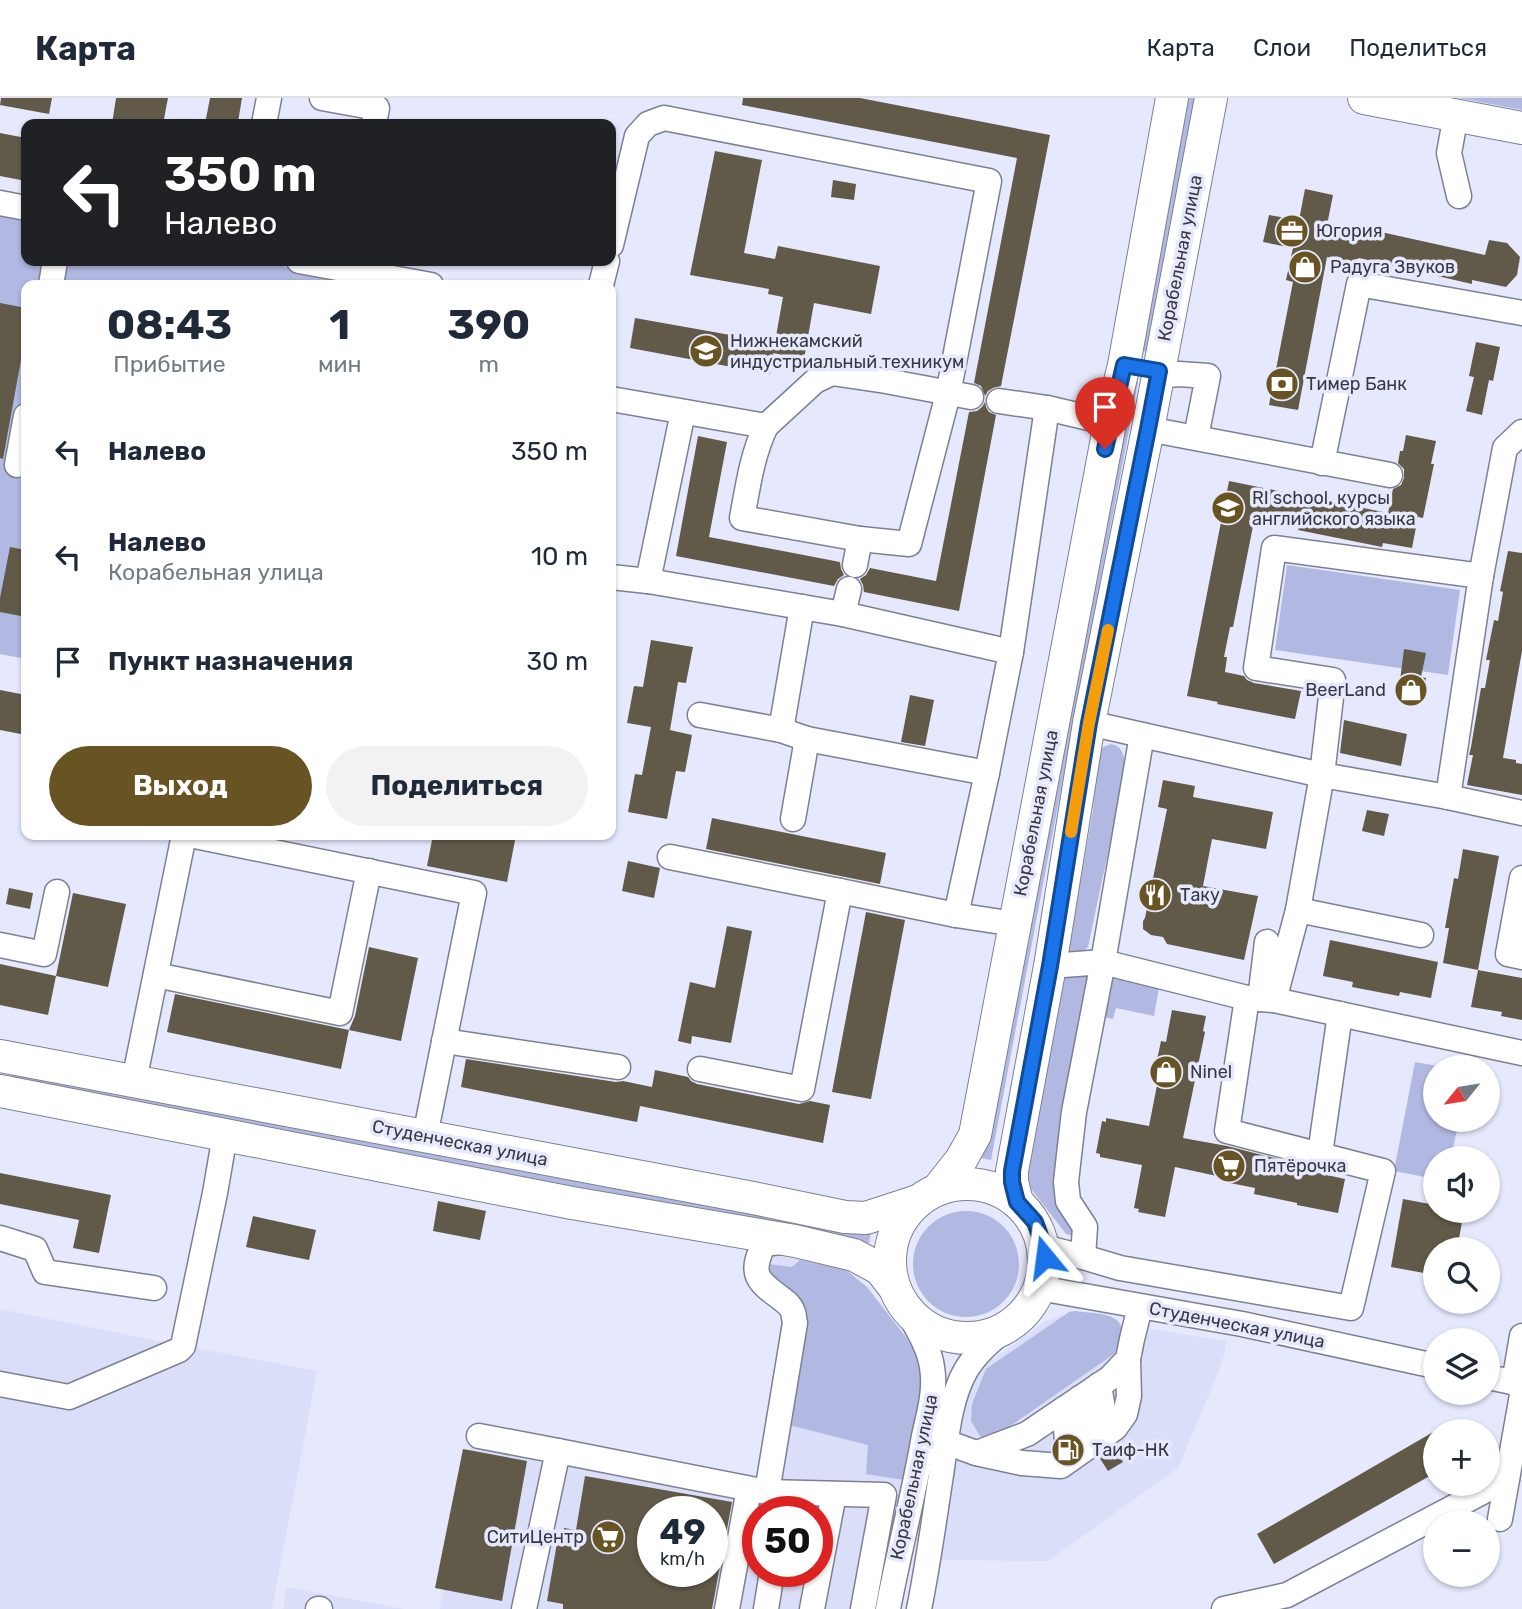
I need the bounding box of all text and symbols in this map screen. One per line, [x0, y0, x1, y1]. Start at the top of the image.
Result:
text: Карта [35, 29, 136, 68]
text: Карта [1146, 34, 1215, 62]
text: Слои [1253, 34, 1311, 62]
text: Поделиться [1349, 34, 1487, 62]
text: 350 m [164, 145, 317, 203]
icon: left [49, 147, 140, 238]
street label: Корабельная улица [1153, 173, 1207, 343]
text: Налево [164, 204, 277, 242]
office icon: Югория [1273, 212, 1311, 250]
place label: Югория [1316, 220, 1383, 242]
shop icon: Радуга Звуков [1286, 248, 1324, 286]
place label: Радуга Звуков [1330, 256, 1455, 278]
text: 08:43 [107, 300, 232, 350]
text: 1 [329, 300, 350, 350]
text: 390 [447, 300, 530, 350]
place label: Нижнекамский индустриальный техникум [730, 330, 964, 373]
school or university icon: Нижнекамский индустриальный техникум [687, 332, 725, 370]
text: Прибытие [113, 350, 226, 378]
text: мин [318, 350, 362, 378]
text: m [479, 350, 499, 378]
bank icon: Тимер Банк [1263, 365, 1301, 403]
place label: Тимер Банк [1306, 373, 1407, 395]
pin [1075, 377, 1135, 449]
icon: arrive [1086, 388, 1124, 426]
icon: left [49, 433, 87, 471]
text: Налево [108, 436, 206, 467]
text: 350 m [511, 436, 588, 467]
place label: RI school, курсы английского языка [1252, 487, 1416, 530]
school or university icon: RI school, курсы английского языка [1209, 489, 1247, 527]
text: Налево [108, 527, 206, 558]
icon: left [49, 538, 87, 576]
text: 10 m [531, 541, 588, 572]
text: Корабельная улица [108, 558, 324, 586]
icon: arrive [49, 643, 87, 681]
text: Пункт назначения [108, 646, 353, 677]
text: 30 m [526, 646, 588, 677]
shop icon: BeerLand [1392, 671, 1430, 709]
place label: BeerLand [1305, 679, 1386, 701]
street label: Корабельная улица [1009, 728, 1063, 898]
button: Выход [49, 746, 312, 826]
button: Поделиться [326, 746, 588, 826]
restaurant icon: Таку [1136, 876, 1174, 914]
place label: Таку [1180, 884, 1220, 906]
shop icon: Ninel [1147, 1053, 1185, 1091]
north arrow [1423, 1055, 1500, 1132]
map controls [1423, 1055, 1500, 1587]
place label: Ninel [1190, 1061, 1232, 1083]
street label: Студенческая улица [370, 1115, 550, 1171]
button: sound [1423, 1146, 1500, 1223]
supermarket icon: Пятёрочка [1210, 1147, 1248, 1185]
place label: Пятёрочка [1254, 1155, 1347, 1177]
position arrow [1008, 1220, 1082, 1294]
button: search [1423, 1237, 1500, 1314]
street label: Студенческая улица [1147, 1297, 1327, 1353]
button: layers [1423, 1328, 1500, 1405]
street label: Корабельная улица [886, 1392, 942, 1562]
button: + [1423, 1419, 1500, 1496]
fuel station icon: Таиф-НК [1049, 1431, 1087, 1469]
place label: Таиф-НК [1092, 1439, 1169, 1461]
speed limit sign: 50 [742, 1496, 833, 1587]
button: − [1423, 1510, 1500, 1587]
text: 49 [659, 1511, 706, 1553]
supermarket icon: СитиЦентр [589, 1518, 627, 1556]
place label: СитиЦентр [487, 1526, 584, 1548]
text: km/h [660, 1548, 705, 1570]

